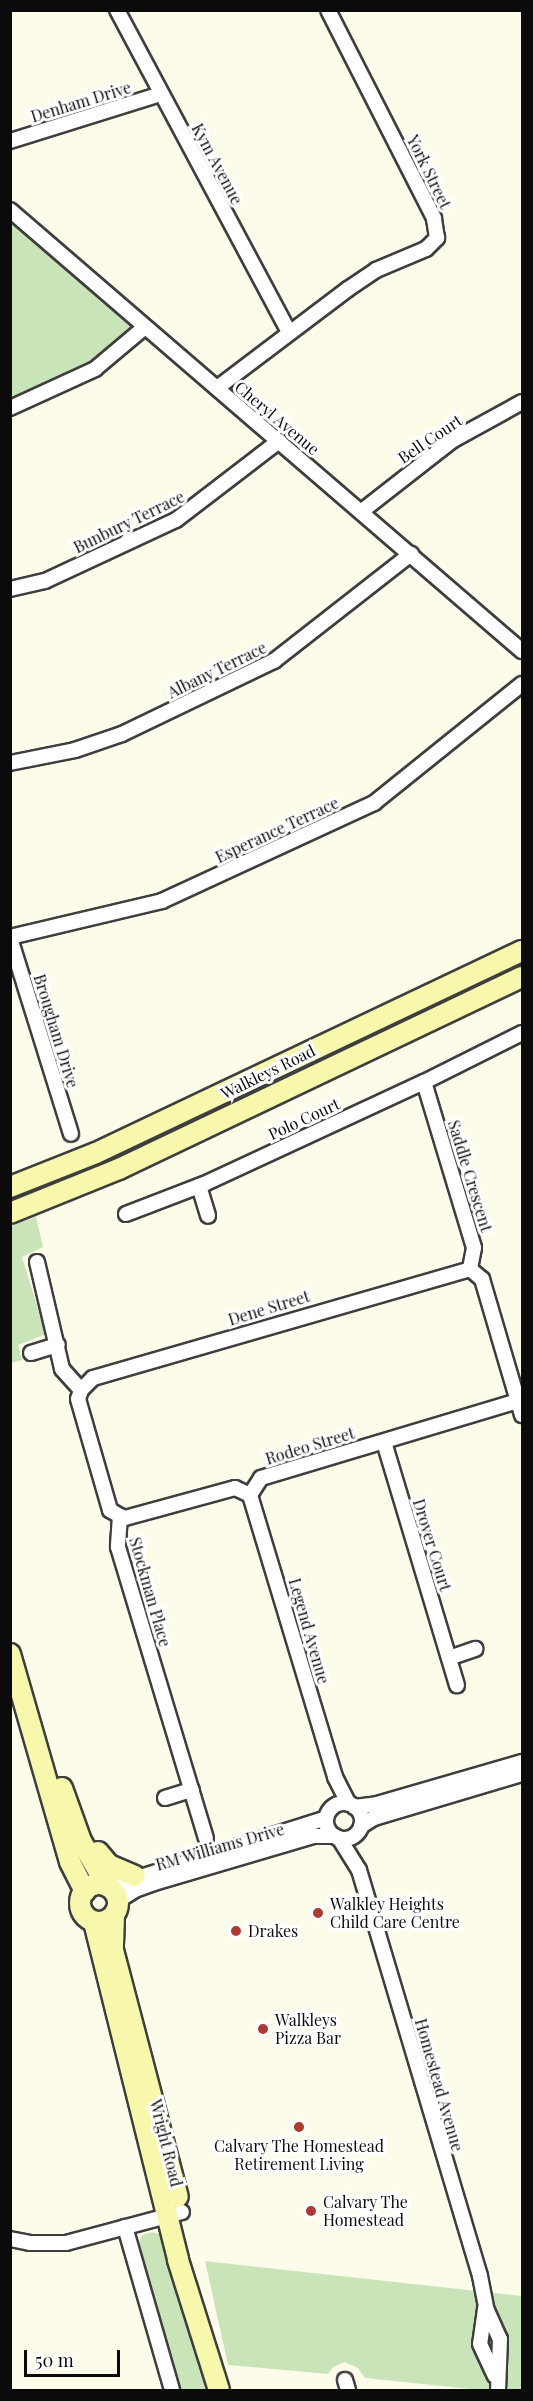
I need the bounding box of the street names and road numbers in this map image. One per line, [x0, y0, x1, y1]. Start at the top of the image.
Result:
street label: Denham Drive [28, 78, 134, 126]
street label: Kym Avenue [188, 120, 246, 208]
street label: York Street [403, 132, 455, 212]
street label: Cheryl Avenue [231, 377, 323, 459]
street label: Bell Court [394, 411, 466, 467]
street label: Bunbury Terrace [70, 487, 188, 557]
street label: Albany Terrace [164, 638, 270, 702]
street label: Esperance Terrace [212, 793, 342, 867]
street label: Brougham Drive [30, 972, 82, 1090]
street label: Walkleys Road [218, 1041, 318, 1103]
street label: Polo Court [265, 1094, 343, 1144]
street label: Saddle Crescent [444, 1118, 496, 1234]
street label: Dene Street [226, 1287, 312, 1329]
street label: Rodeo Street [263, 1423, 357, 1469]
street label: Drover Court [409, 1496, 455, 1594]
street label: Stockman Place [125, 1535, 175, 1649]
street label: Legend Avenue [285, 1576, 333, 1686]
street label: RM Williams Drive [153, 1819, 287, 1875]
street label: Homestead Avenue [411, 2016, 467, 2154]
street label: Wright Road [146, 2097, 186, 2189]

